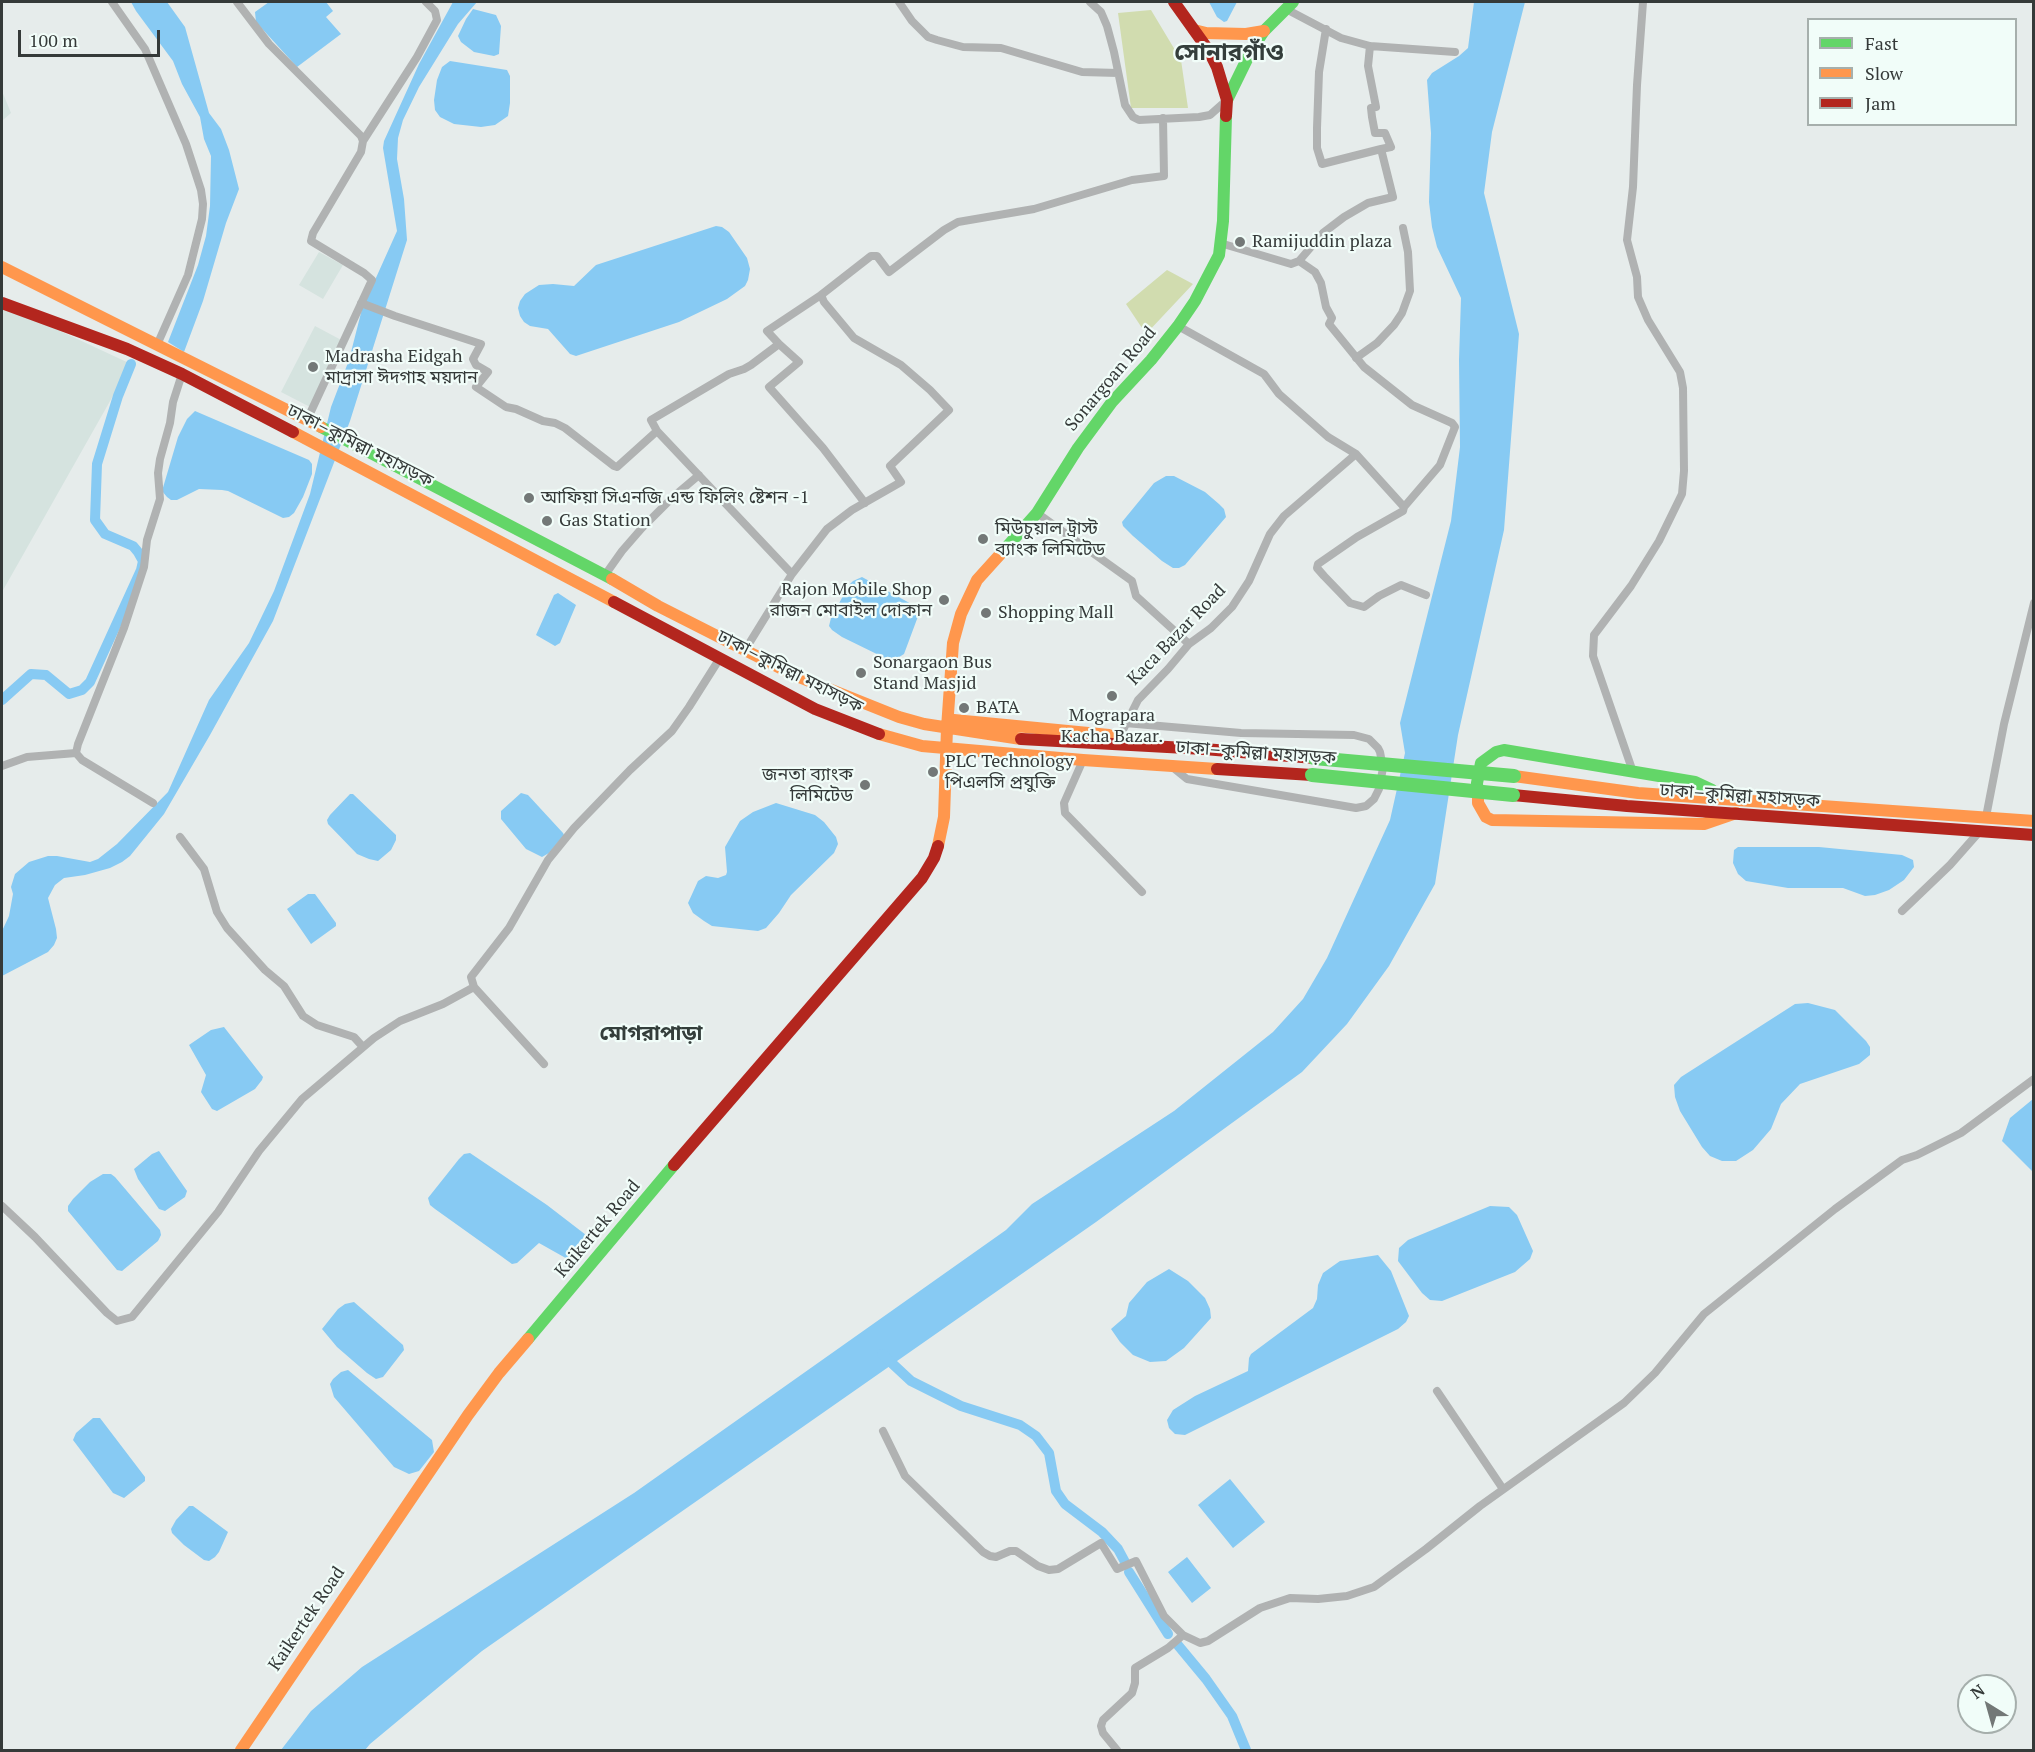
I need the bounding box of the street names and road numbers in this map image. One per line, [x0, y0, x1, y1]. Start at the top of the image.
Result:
street label: Sonargoan Road [1061, 322, 1161, 436]
street label: ঢাকা–কুমিল্লা মহাসড়ক [284, 400, 436, 492]
street label: Kaca Bazar Road [1123, 580, 1231, 690]
street label: ঢাকা–কুমিল্লা মহাসড়ক [714, 626, 866, 718]
street label: ঢাকা–কুমিল্লা মহাসড়ক [1175, 737, 1337, 769]
street label: ঢাকা–কুমিল্লা মহাসড়ক [1659, 780, 1821, 812]
street label: Kaikertek Road [551, 1176, 645, 1282]
street label: Kaikertek Road [264, 1563, 350, 1675]

